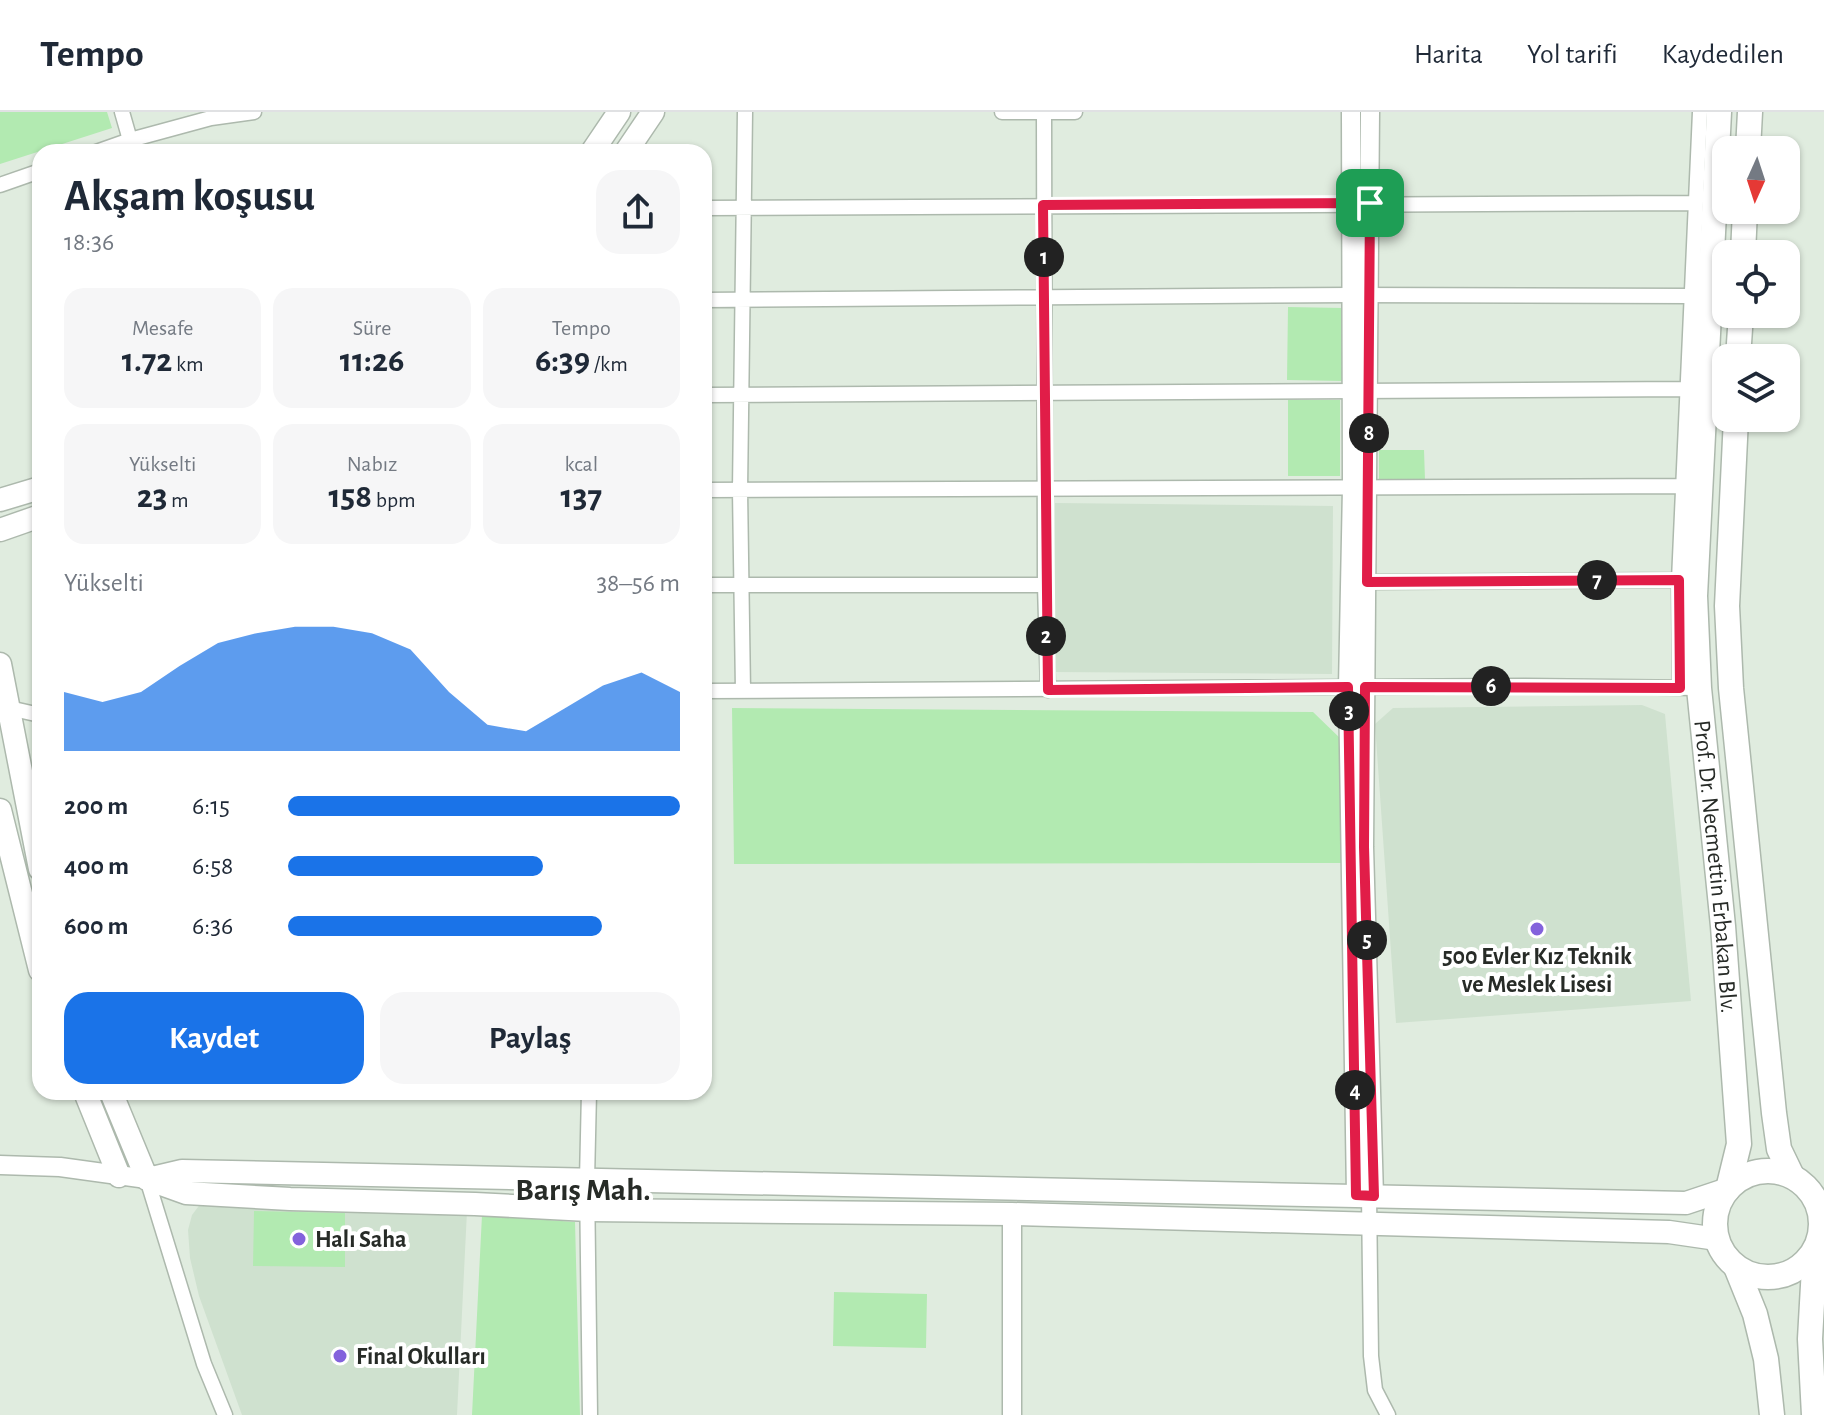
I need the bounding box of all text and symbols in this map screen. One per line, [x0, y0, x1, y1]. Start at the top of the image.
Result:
text: Tempo [40, 36, 144, 74]
text: Harita [1414, 41, 1483, 69]
text: Yol tarifi [1527, 41, 1618, 69]
text: Kaydedilen [1662, 41, 1784, 69]
north arrow [1712, 136, 1800, 224]
map controls [1712, 136, 1800, 432]
pin [1336, 169, 1404, 237]
button: share [596, 170, 680, 254]
text: Akşam koşusu [64, 175, 315, 219]
icon: arrive [1348, 181, 1392, 225]
text: 18:36 [64, 229, 114, 255]
pin: 1 [1024, 237, 1064, 277]
button: locate [1712, 240, 1800, 328]
text: 1 [1040, 246, 1048, 268]
text: Mesafe [132, 317, 193, 339]
text: Süre [353, 317, 391, 339]
text: Tempo [552, 317, 611, 339]
text: 1.72 [122, 344, 172, 378]
text: 11:26 [340, 344, 404, 378]
text: 6:39 [535, 344, 590, 378]
button: layers [1712, 344, 1800, 432]
text: km [172, 353, 204, 375]
text: /km [590, 353, 628, 375]
pin: 8 [1349, 413, 1389, 453]
text: 8 [1364, 422, 1374, 444]
text: Yükselti [129, 453, 196, 475]
text: Nabız [347, 453, 397, 475]
text: kcal [565, 453, 598, 475]
text: 23 [137, 480, 167, 514]
text: 158 [328, 480, 372, 514]
text: 137 [561, 480, 602, 514]
text: m [167, 489, 189, 511]
text: bpm [372, 489, 416, 511]
pin: 7 [1577, 560, 1617, 600]
text: 7 [1592, 569, 1602, 591]
text: Yükselti [64, 570, 144, 596]
text: 38–56 m [596, 570, 680, 596]
pin: 2 [1026, 616, 1066, 656]
text: 2 [1041, 625, 1051, 647]
pin: 6 [1471, 666, 1511, 706]
text: 6 [1486, 675, 1496, 697]
pin: 3 [1329, 691, 1369, 731]
text: 3 [1344, 700, 1354, 722]
street label: Prof. Dr. Necmettin Erbakan Blv. [1689, 719, 1740, 1014]
text: 200 m [64, 793, 128, 819]
text: 6:15 [192, 793, 230, 819]
text: 400 m [64, 853, 129, 879]
text: 6:58 [192, 853, 233, 879]
text: 600 m [64, 913, 129, 939]
text: 6:36 [192, 913, 233, 939]
pin: 5 [1347, 920, 1387, 960]
marker: 500 Evler Kız Teknik ve Meslek Lisesi [1528, 920, 1546, 938]
text: 5 [1362, 929, 1372, 951]
place label: 500 Evler Kız Teknik ve Meslek Lisesi [1442, 945, 1632, 997]
button: Kaydet [64, 992, 364, 1084]
button: Paylaş [380, 992, 680, 1084]
pin: 4 [1335, 1070, 1375, 1110]
text: 4 [1349, 1079, 1361, 1101]
district label: Barış Mah. [515, 1174, 651, 1206]
place label: Halı Saha [315, 1228, 407, 1252]
marker: Halı Saha [290, 1230, 308, 1248]
place label: Final Okulları [356, 1345, 486, 1369]
marker: Final Okulları [331, 1347, 349, 1365]

